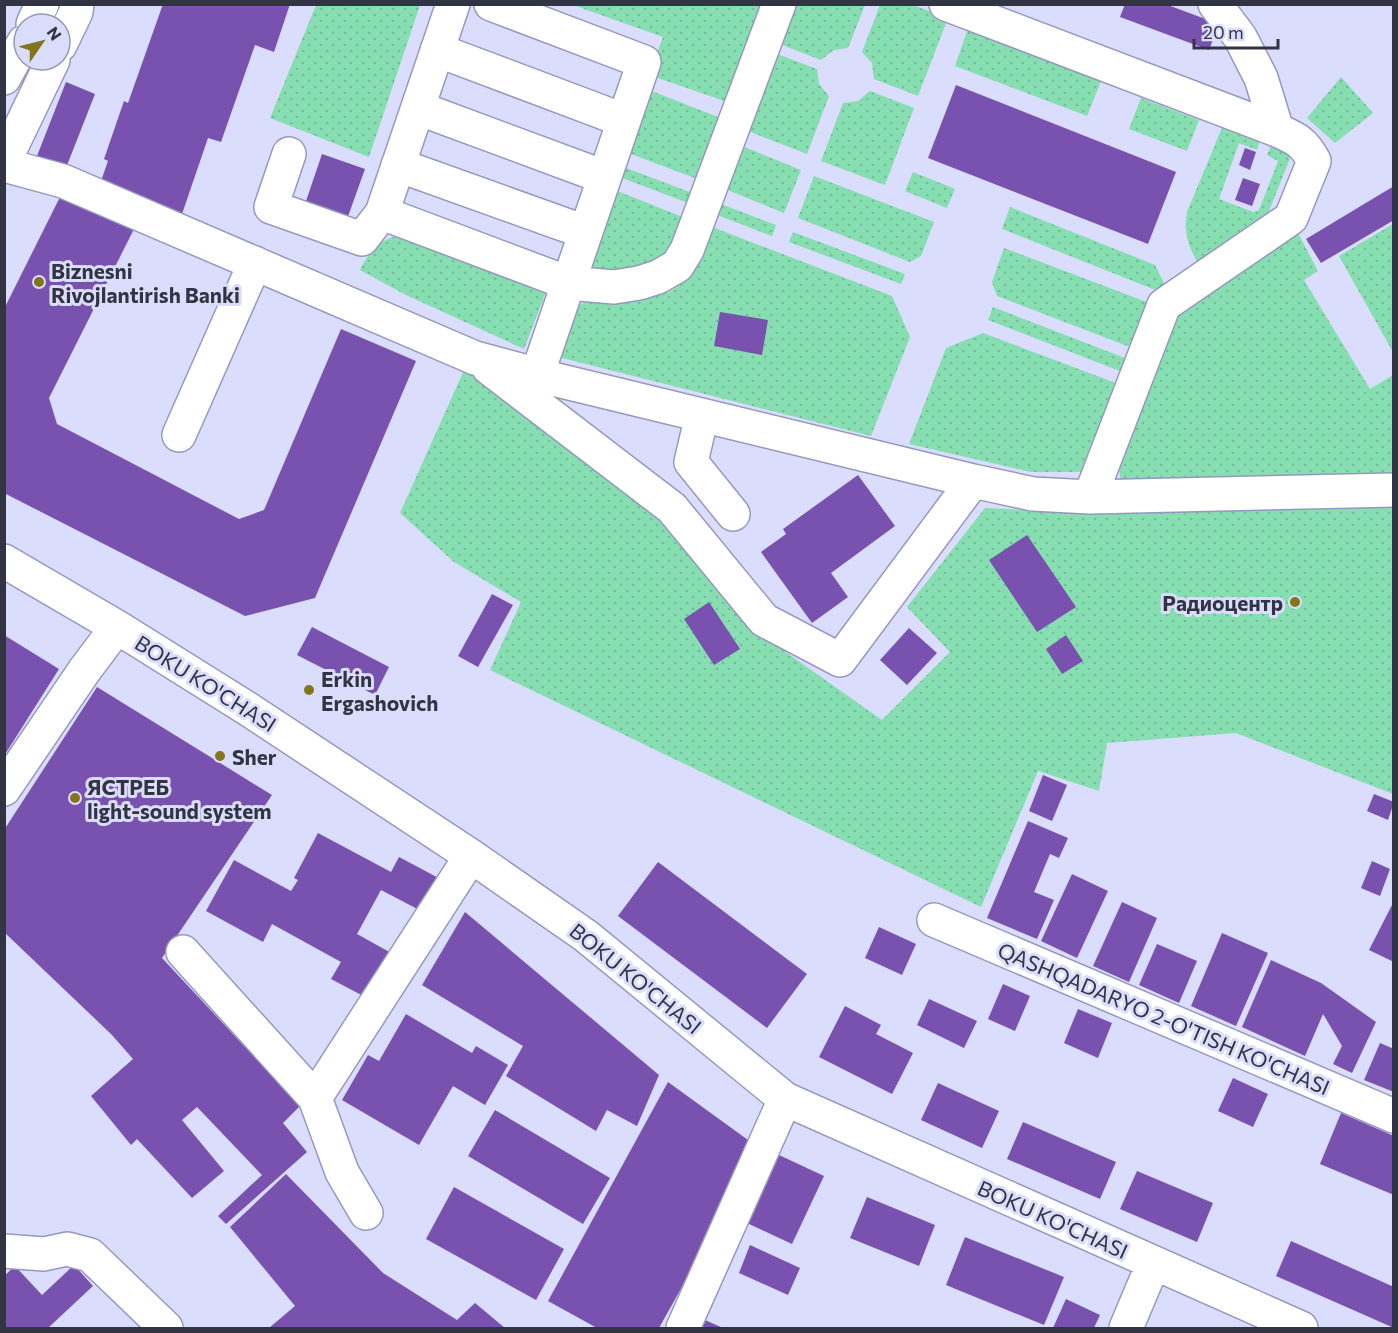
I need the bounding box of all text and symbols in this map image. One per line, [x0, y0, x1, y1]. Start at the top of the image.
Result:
north arrow [12, 12, 72, 72]
scale bar [1194, 12, 1278, 50]
text: 20 m [1203, 21, 1244, 43]
text: N [43, 23, 66, 43]
place label: Biznesni Rivojlantirish Banki [51, 258, 240, 307]
marker: Biznesni Rivojlantirish Banki [32, 275, 46, 289]
place label: Радиоцентр [1162, 590, 1283, 615]
marker: Радиоцентр [1288, 595, 1302, 609]
street label: BOKU KO'CHASI [131, 630, 281, 736]
place label: Erkin Ergashovich [321, 666, 438, 715]
marker: Erkin Ergashovich [302, 683, 316, 697]
place label: Sher [232, 744, 277, 769]
marker: Sher [213, 749, 227, 763]
place label: ЯСТРЕБ light-sound system [87, 774, 272, 823]
marker: ЯСТРЕБ light-sound system [68, 791, 82, 805]
street label: BOKU KO'CHASI [565, 917, 707, 1039]
street label: QASHQADARYO 2-O'TISH KO'CHASI [994, 937, 1334, 1099]
street label: BOKU KO'CHASI [974, 1175, 1132, 1263]

